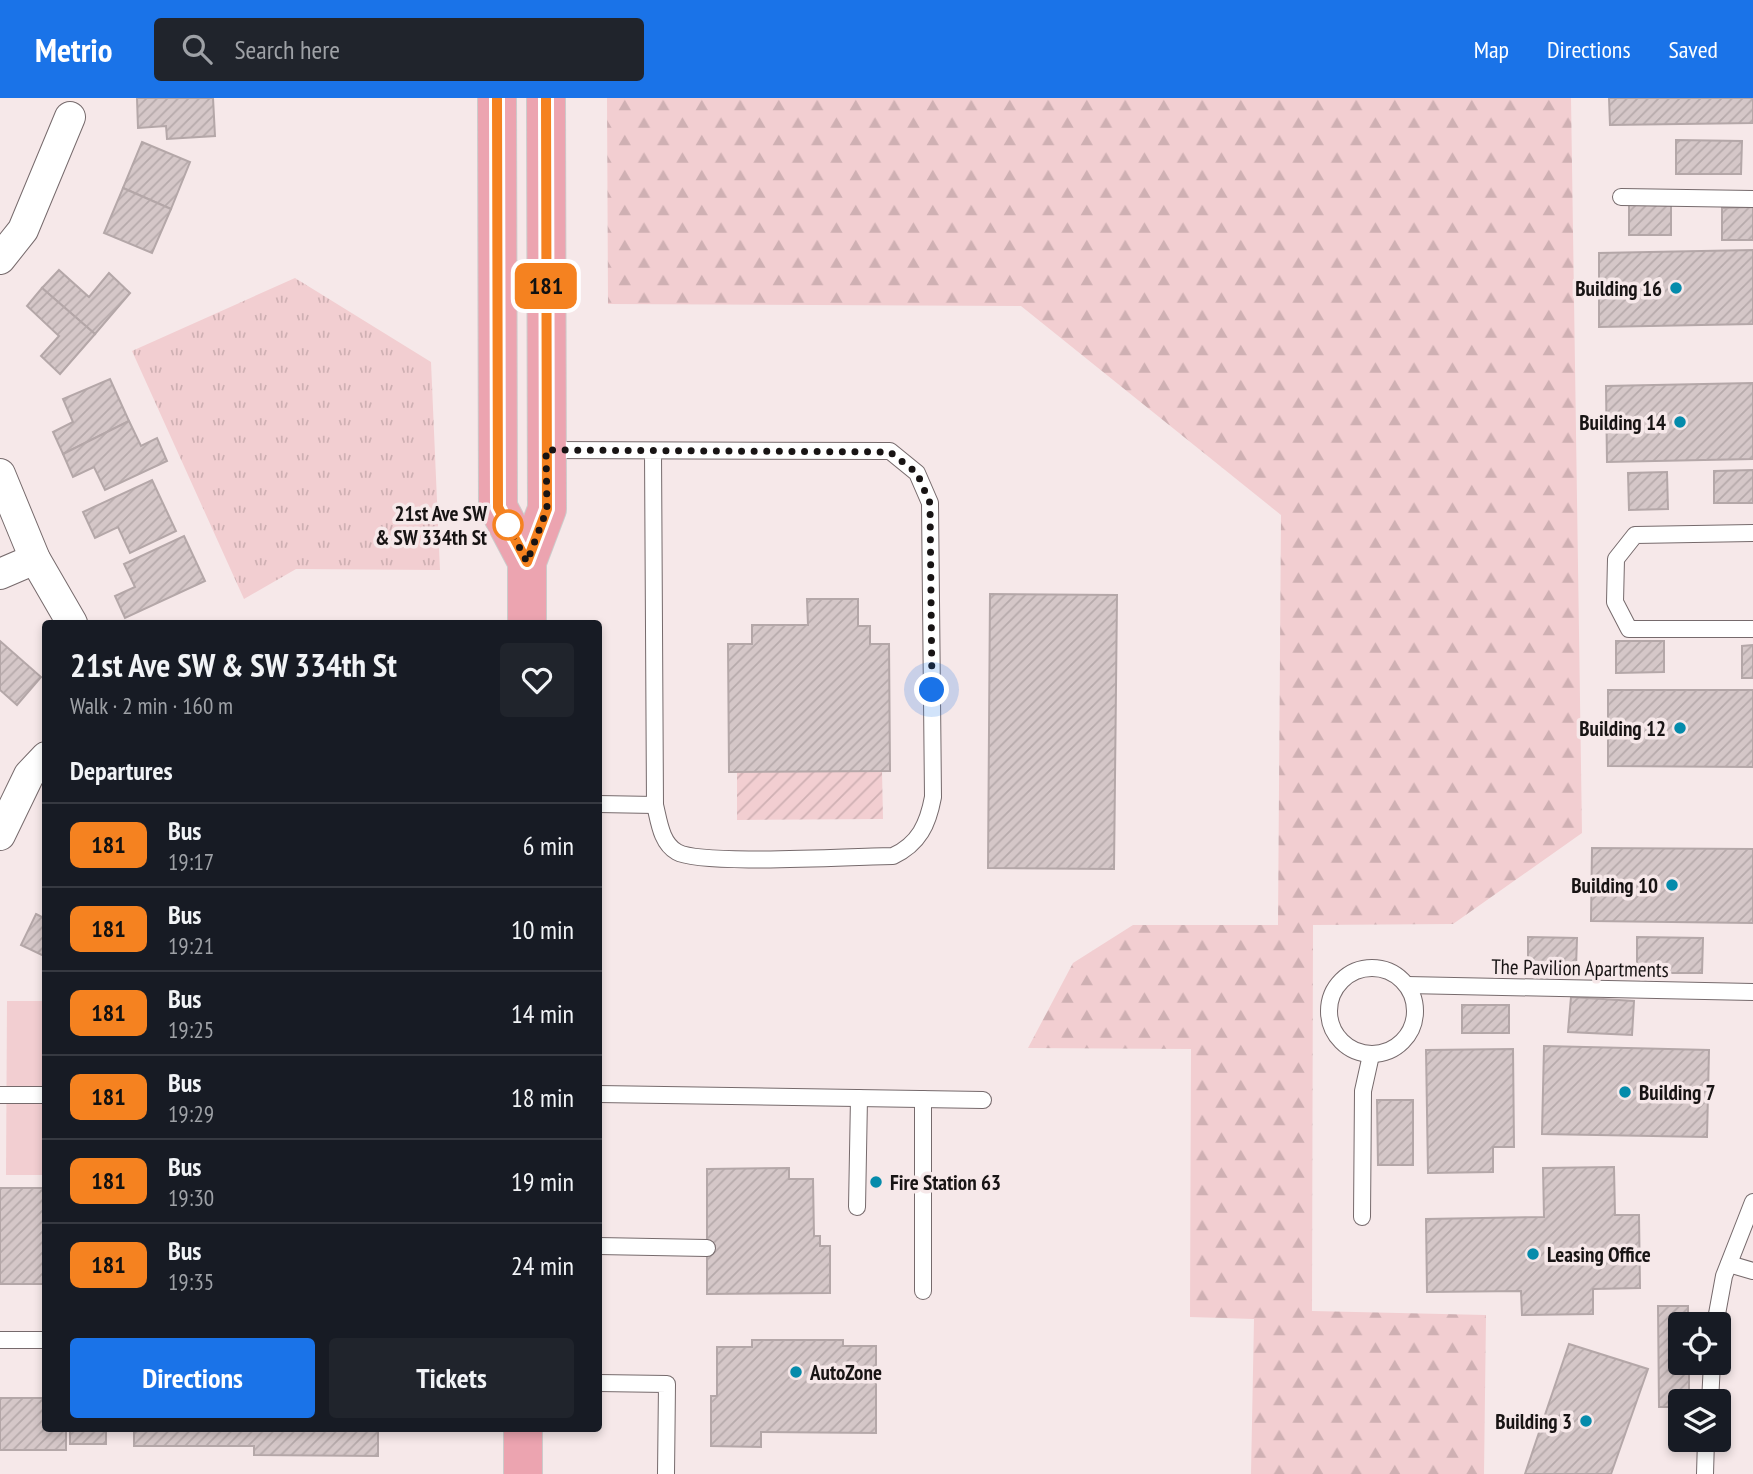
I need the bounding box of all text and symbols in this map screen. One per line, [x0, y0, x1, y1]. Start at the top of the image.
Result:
search box [154, 18, 644, 81]
text: Metrio [35, 28, 112, 71]
icon: search [178, 30, 216, 68]
text: Search here [234, 33, 340, 66]
text: Map [1474, 34, 1509, 65]
text: Directions [1547, 34, 1631, 65]
text: Saved [1669, 34, 1718, 65]
line badge: 181 [506, 263, 586, 309]
text: 181 [529, 270, 563, 301]
place label: Building 16 [1575, 275, 1662, 302]
marker: Building 16 [1668, 280, 1684, 296]
place label: Building 14 [1579, 409, 1666, 436]
marker: Building 14 [1672, 414, 1688, 430]
place label: 21st Ave SW & SW 334th St [375, 500, 488, 551]
marker: 21st Ave SW & SW 334th St [493, 510, 523, 540]
text: 21st Ave SW & SW 334th St [70, 643, 397, 686]
button: heart [500, 643, 574, 717]
your location [914, 672, 949, 707]
text: Walk · 2 min · 160 m [70, 691, 233, 720]
place label: Building 12 [1579, 715, 1666, 742]
marker: Building 12 [1672, 720, 1688, 736]
text: Departures [70, 754, 173, 787]
text: Bus [168, 814, 201, 847]
text: 181 [91, 829, 126, 860]
text: 6 min [523, 829, 574, 862]
text: 19:17 [168, 847, 214, 876]
place label: Building 10 [1571, 872, 1658, 899]
marker: Building 10 [1664, 877, 1680, 893]
text: Bus [168, 898, 201, 931]
text: 181 [91, 913, 126, 944]
text: 10 min [511, 913, 574, 946]
text: 19:21 [168, 931, 214, 960]
street label: The Pavilion Apartments [1491, 953, 1669, 983]
text: Bus [168, 982, 201, 1015]
text: 181 [91, 997, 126, 1028]
text: 14 min [511, 997, 574, 1030]
text: 19:25 [168, 1015, 214, 1044]
text: Bus [168, 1066, 201, 1099]
place label: Building 7 [1639, 1079, 1716, 1106]
text: 181 [91, 1081, 126, 1112]
text: 18 min [511, 1081, 574, 1114]
marker: Building 7 [1617, 1084, 1633, 1100]
text: 19:29 [168, 1099, 214, 1128]
text: Bus [168, 1150, 201, 1183]
text: 181 [91, 1165, 126, 1196]
text: 19 min [511, 1165, 574, 1198]
place label: Fire Station 63 [890, 1169, 1001, 1196]
marker: Fire Station 63 [868, 1174, 884, 1190]
text: 19:30 [168, 1183, 214, 1212]
text: Bus [168, 1234, 201, 1267]
place label: Leasing Office [1547, 1241, 1651, 1268]
marker: Leasing Office [1525, 1246, 1541, 1262]
text: 181 [91, 1249, 126, 1280]
text: 24 min [511, 1249, 574, 1282]
text: 19:35 [168, 1267, 214, 1296]
map controls [1668, 1312, 1731, 1452]
button: locate [1668, 1312, 1731, 1375]
button: Directions [70, 1338, 315, 1418]
button: Tickets [329, 1338, 574, 1418]
place label: AutoZone [809, 1359, 882, 1386]
marker: AutoZone [788, 1364, 804, 1380]
button: layers [1668, 1389, 1731, 1452]
place label: Building 3 [1495, 1408, 1572, 1435]
marker: Building 3 [1578, 1413, 1594, 1429]

